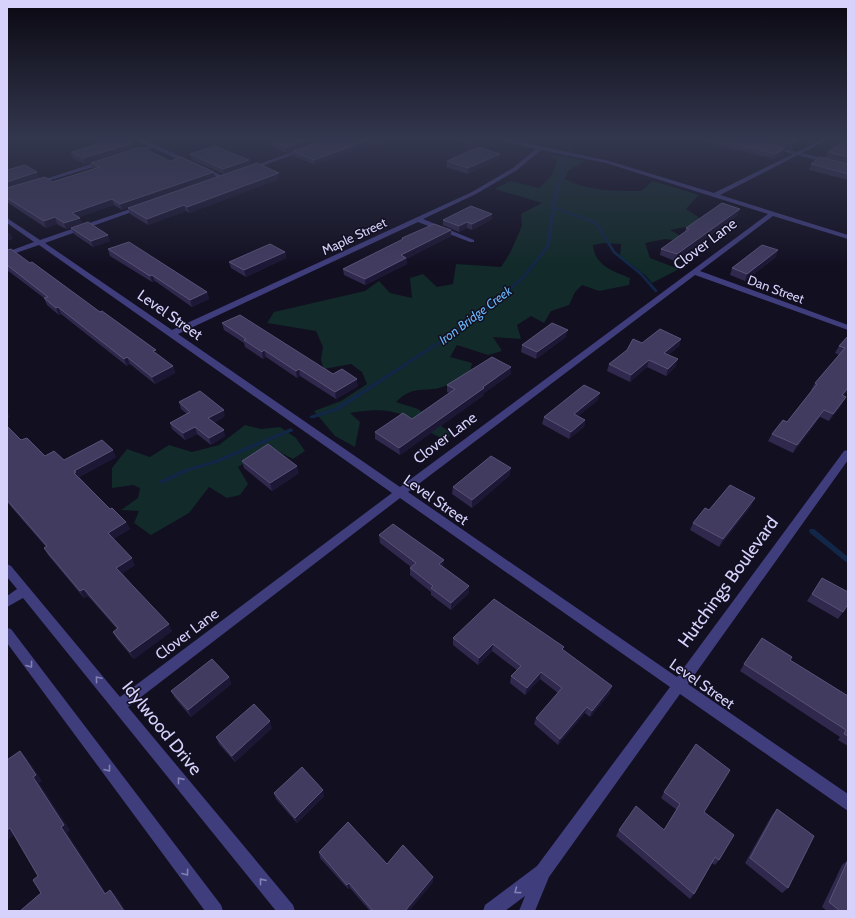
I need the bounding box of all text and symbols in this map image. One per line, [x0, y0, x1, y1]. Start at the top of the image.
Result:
street label: Maple Street [319, 214, 390, 258]
street label: Clover Lane [670, 214, 740, 274]
street label: Dan Street [745, 271, 807, 307]
water label: Iron Bridge Creek [435, 282, 515, 348]
street label: Level Street [134, 286, 206, 344]
street label: Clover Lane [410, 408, 480, 468]
street label: Level Street [400, 471, 472, 529]
street label: Hutchings Boulevard [673, 512, 783, 652]
street label: Clover Lane [152, 604, 222, 664]
street label: Level Street [666, 655, 738, 713]
one-way arrow [26, 660, 33, 667]
street label: Idylwood Drive [117, 676, 207, 780]
one-way arrow [95, 677, 102, 684]
one-way arrow [104, 764, 111, 771]
one-way arrow [177, 777, 184, 784]
one-way arrow [181, 868, 188, 875]
one-way arrow [260, 878, 267, 885]
one-way arrow [514, 886, 521, 893]

